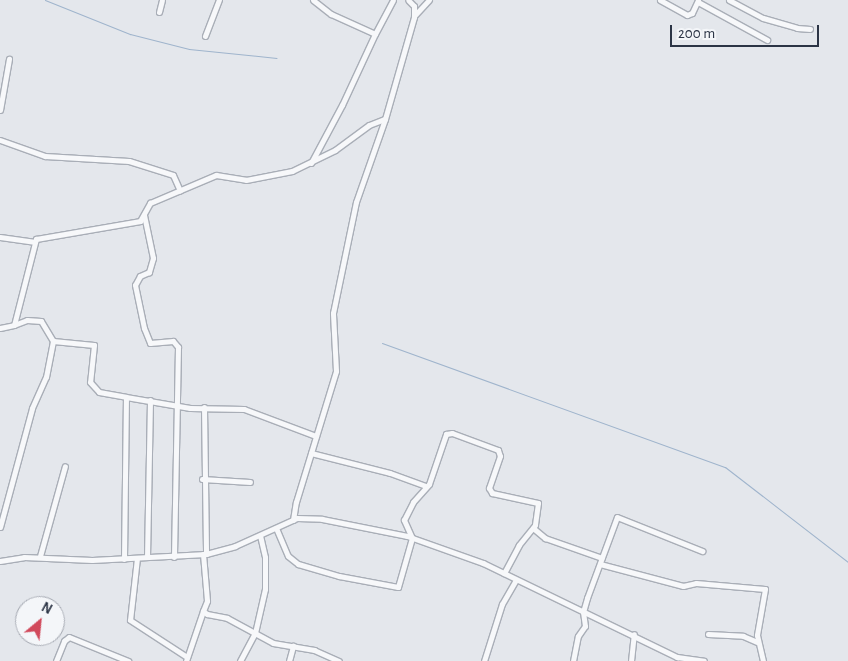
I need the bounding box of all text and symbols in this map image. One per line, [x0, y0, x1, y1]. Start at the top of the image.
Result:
scale bar [673, 15, 822, 47]
text: 200 m [678, 26, 715, 41]
north arrow [15, 596, 65, 646]
text: N [39, 600, 54, 617]

